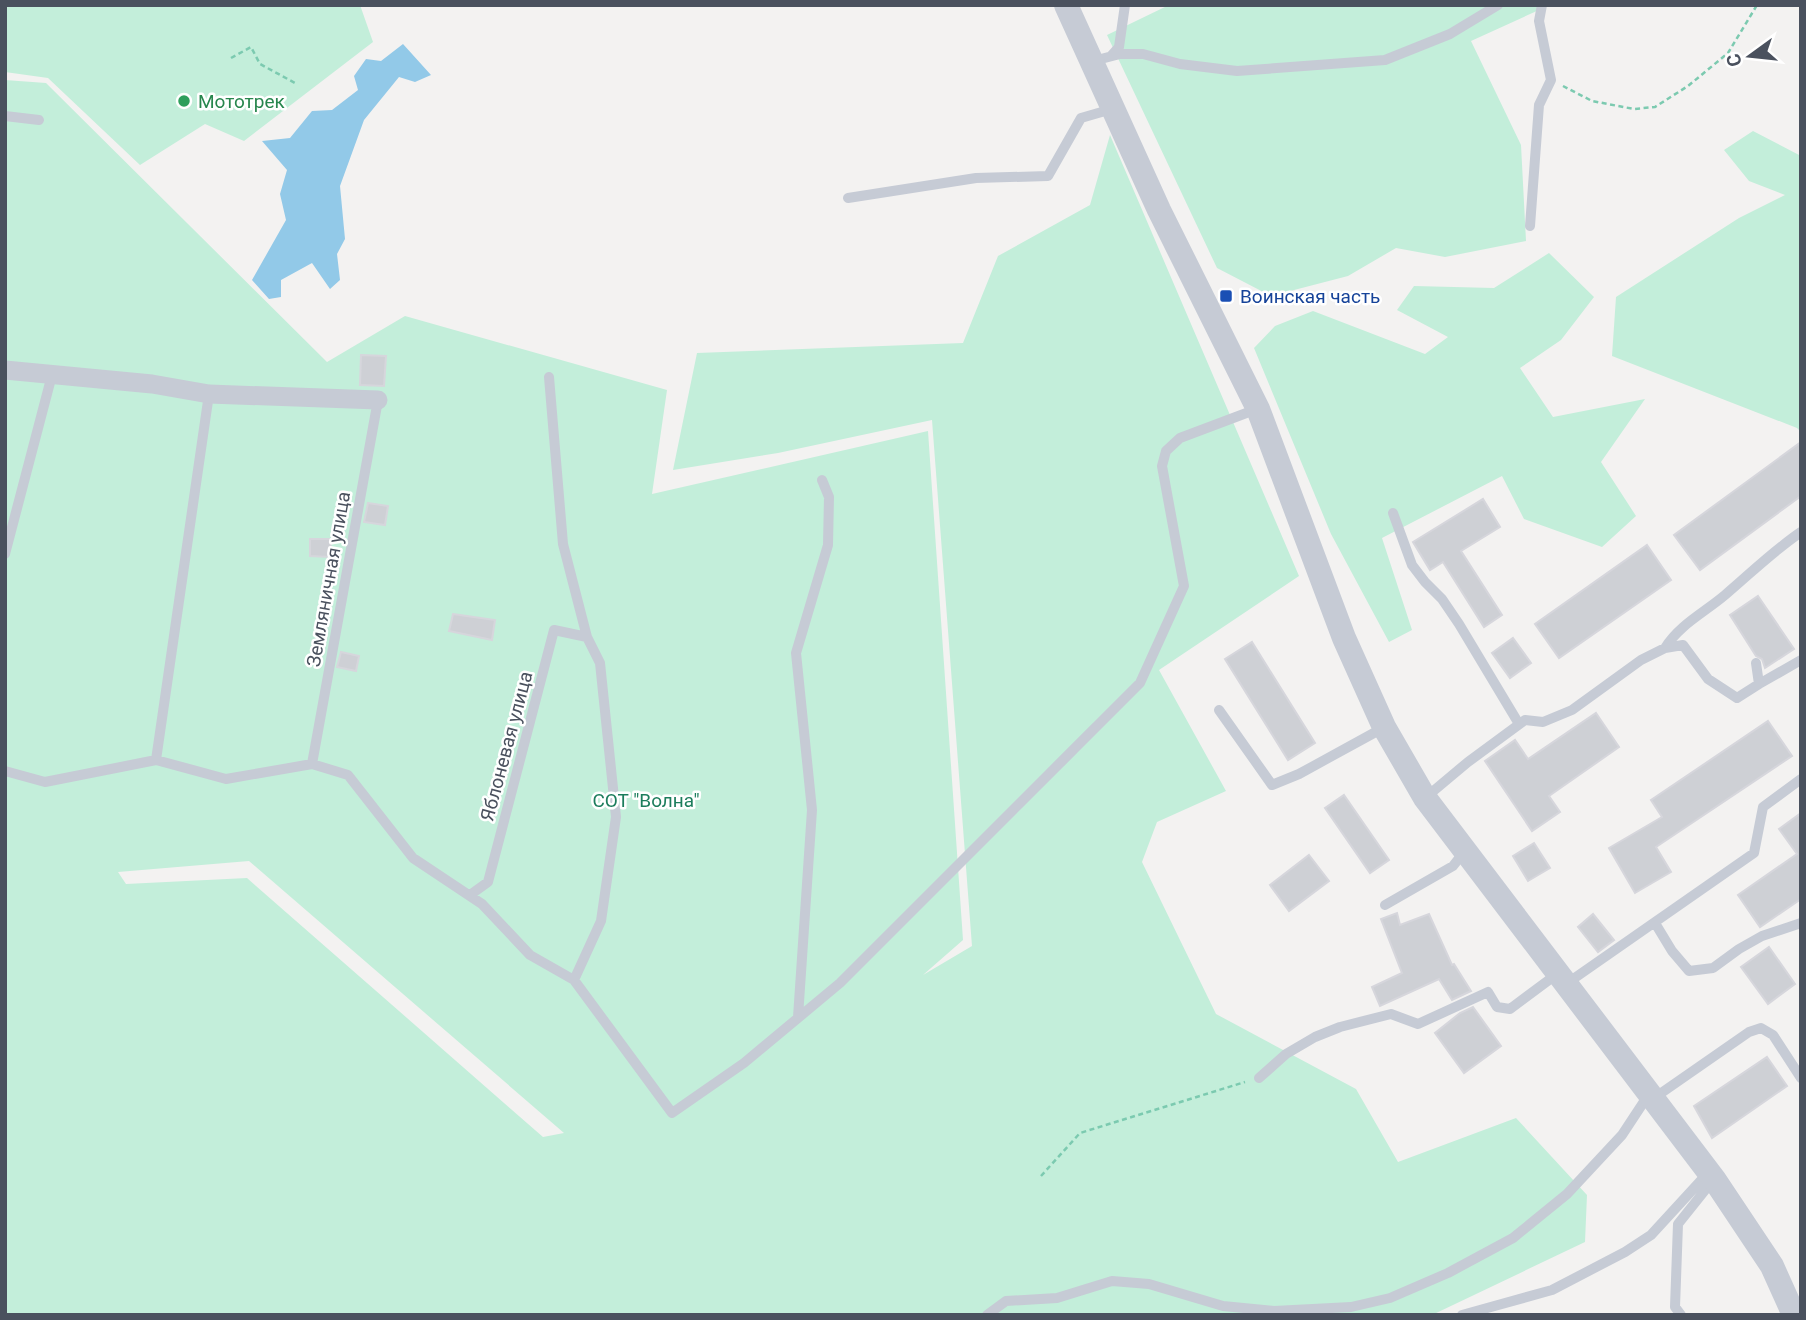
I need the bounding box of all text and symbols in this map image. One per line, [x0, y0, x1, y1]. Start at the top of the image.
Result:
north arrow [1715, 21, 1785, 91]
text: С [1721, 51, 1747, 69]
place label: Мототрек [198, 90, 285, 113]
marker: Мототрек [176, 93, 192, 109]
place label: Воинская часть [1240, 285, 1380, 308]
marker: Воинская часть [1218, 288, 1234, 304]
street label: Земляничная улица [302, 490, 355, 669]
street label: Яблоневая улица [475, 669, 538, 823]
park label: СОТ "Волна" [592, 789, 700, 812]

